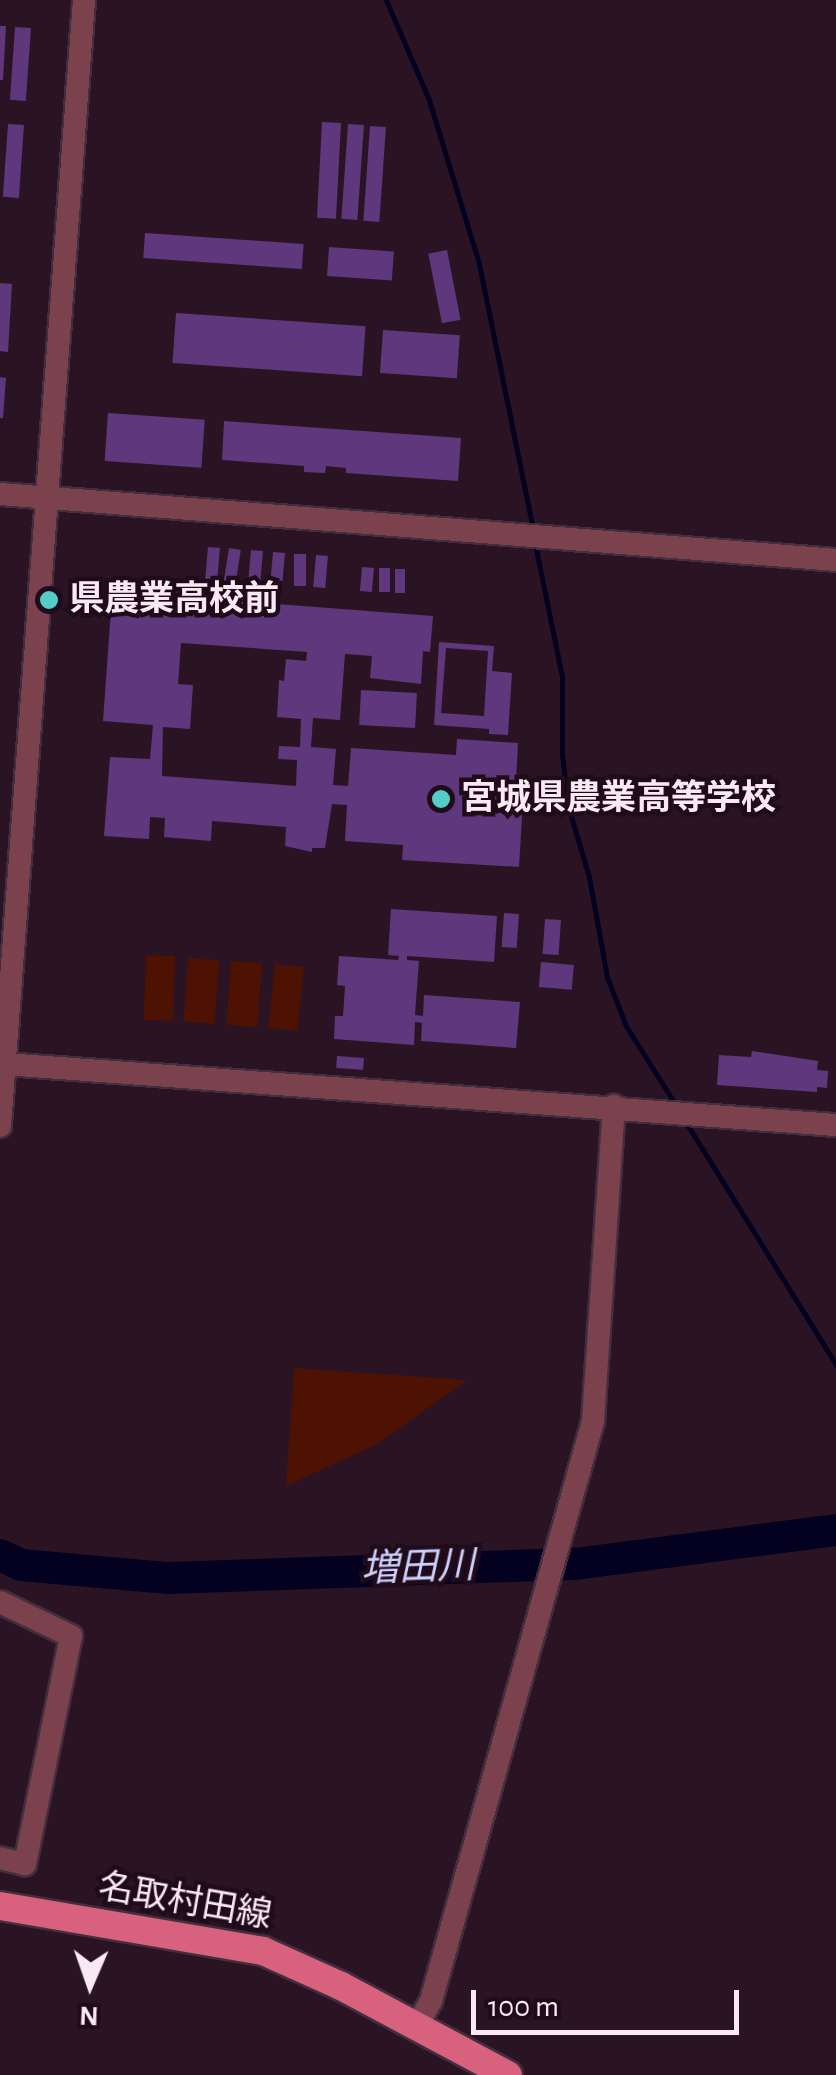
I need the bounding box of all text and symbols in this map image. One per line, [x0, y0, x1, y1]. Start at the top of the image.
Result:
place label: 県農業高校前 [69, 579, 279, 621]
marker: 県農業高校前 [38, 589, 60, 611]
place label: 宮城県農業高等学校 [461, 778, 776, 820]
marker: 宮城県農業高等学校 [430, 788, 452, 810]
water label: 増田川 [360, 1544, 476, 1594]
street label: 名取村田線 [95, 1866, 275, 1938]
north arrow [40, 1935, 140, 2035]
scale bar [476, 1970, 744, 2032]
text: 100 m [488, 1992, 559, 2022]
text: N [79, 2001, 99, 2029]

